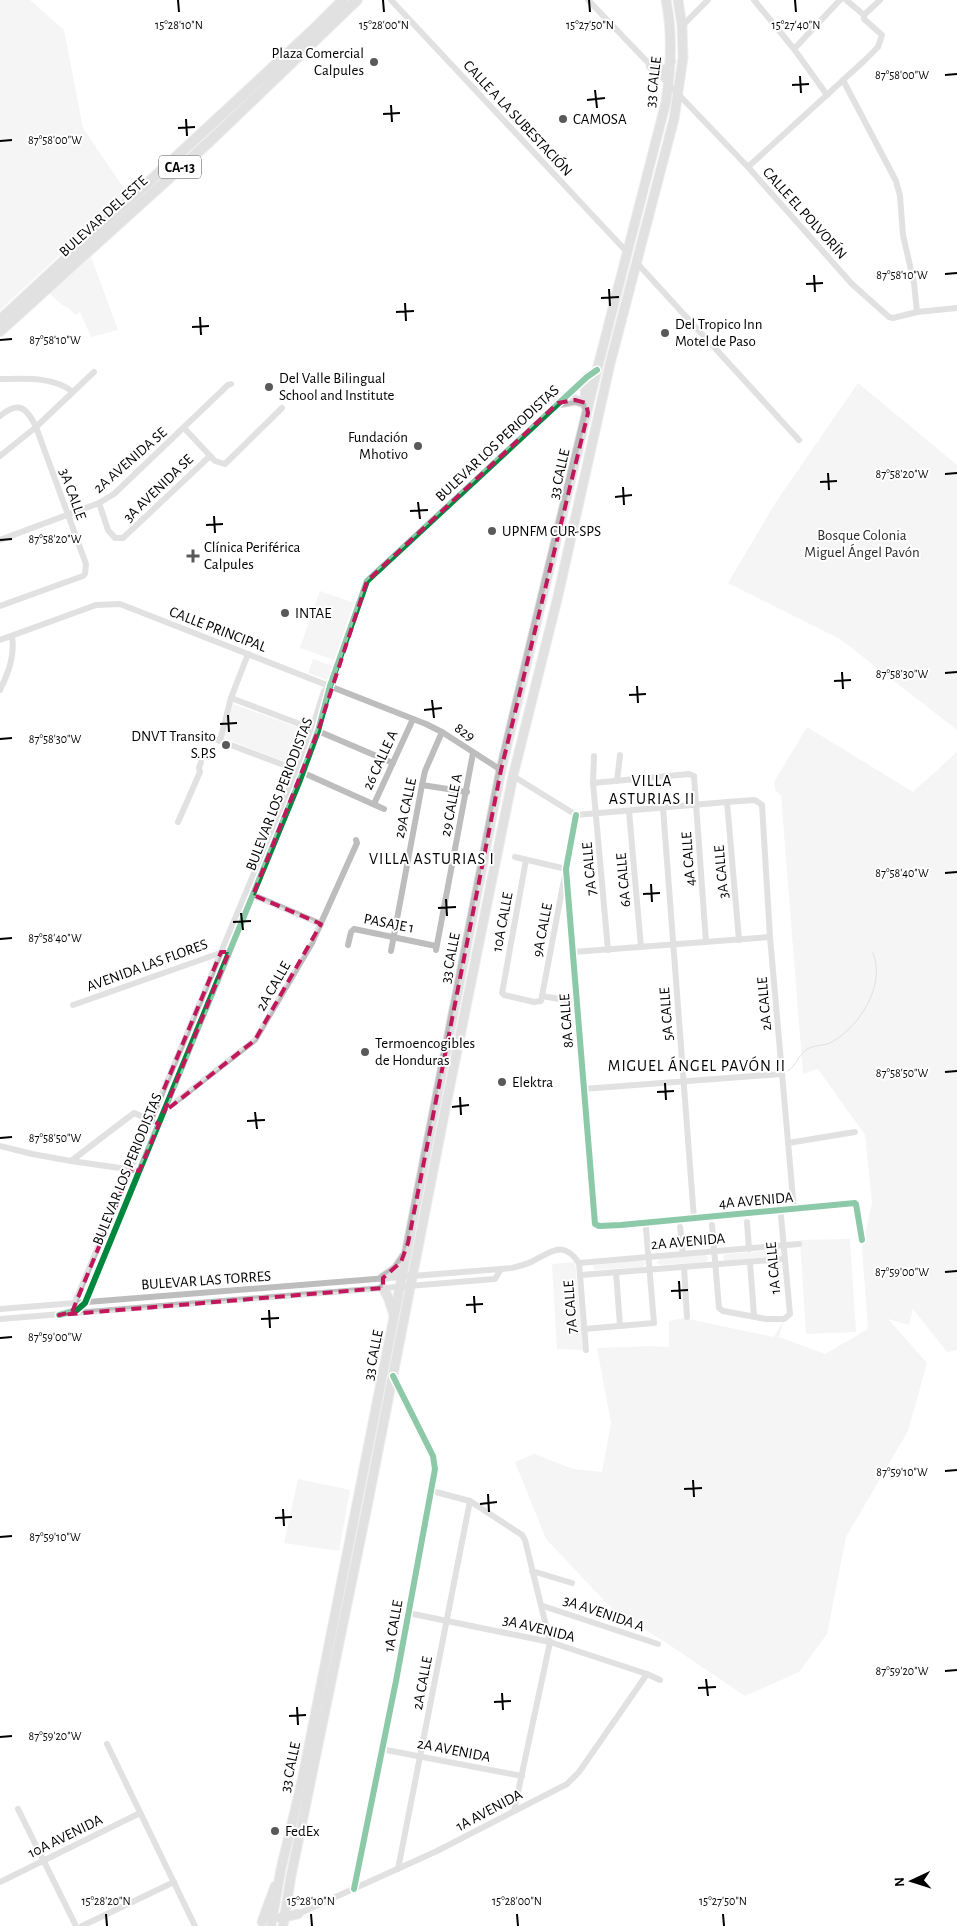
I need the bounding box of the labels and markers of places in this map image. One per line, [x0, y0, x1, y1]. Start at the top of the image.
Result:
place label: Plaza Comercial Calpules [271, 46, 364, 78]
marker: Plaza Comercial Calpules [368, 56, 380, 68]
place label: CAMOSA [573, 112, 627, 127]
marker: CAMOSA [557, 113, 569, 125]
place label: Del Tropico Inn Motel de Paso [675, 317, 762, 349]
marker: Del Tropico Inn Motel de Paso [659, 327, 671, 339]
place label: Del Valle Bilingual School and Institute [279, 371, 395, 403]
marker: Del Valle Bilingual School and Institute [263, 381, 275, 393]
place label: Fundación Mhotivo [348, 430, 408, 462]
marker: Fundación Mhotivo [412, 440, 424, 452]
place label: UPNFM CUR-SPS [502, 524, 601, 539]
marker: UPNFM CUR-SPS [486, 525, 498, 537]
place label: Clínica Periférica Calpules [204, 540, 300, 572]
marker: Clínica Periférica Calpules [186, 549, 200, 563]
place label: INTAE [295, 606, 331, 621]
marker: INTAE [279, 607, 291, 619]
place label: DNVT Transito S.P.S [131, 729, 216, 761]
marker: DNVT Transito S.P.S [220, 739, 232, 751]
place label: Termoencogibles de Honduras [375, 1036, 475, 1068]
marker: Termoencogibles de Honduras [359, 1046, 371, 1058]
place label: Elektra [512, 1075, 553, 1090]
marker: Elektra [496, 1076, 508, 1088]
place label: FedEx [285, 1824, 320, 1839]
marker: FedEx [269, 1825, 281, 1837]

